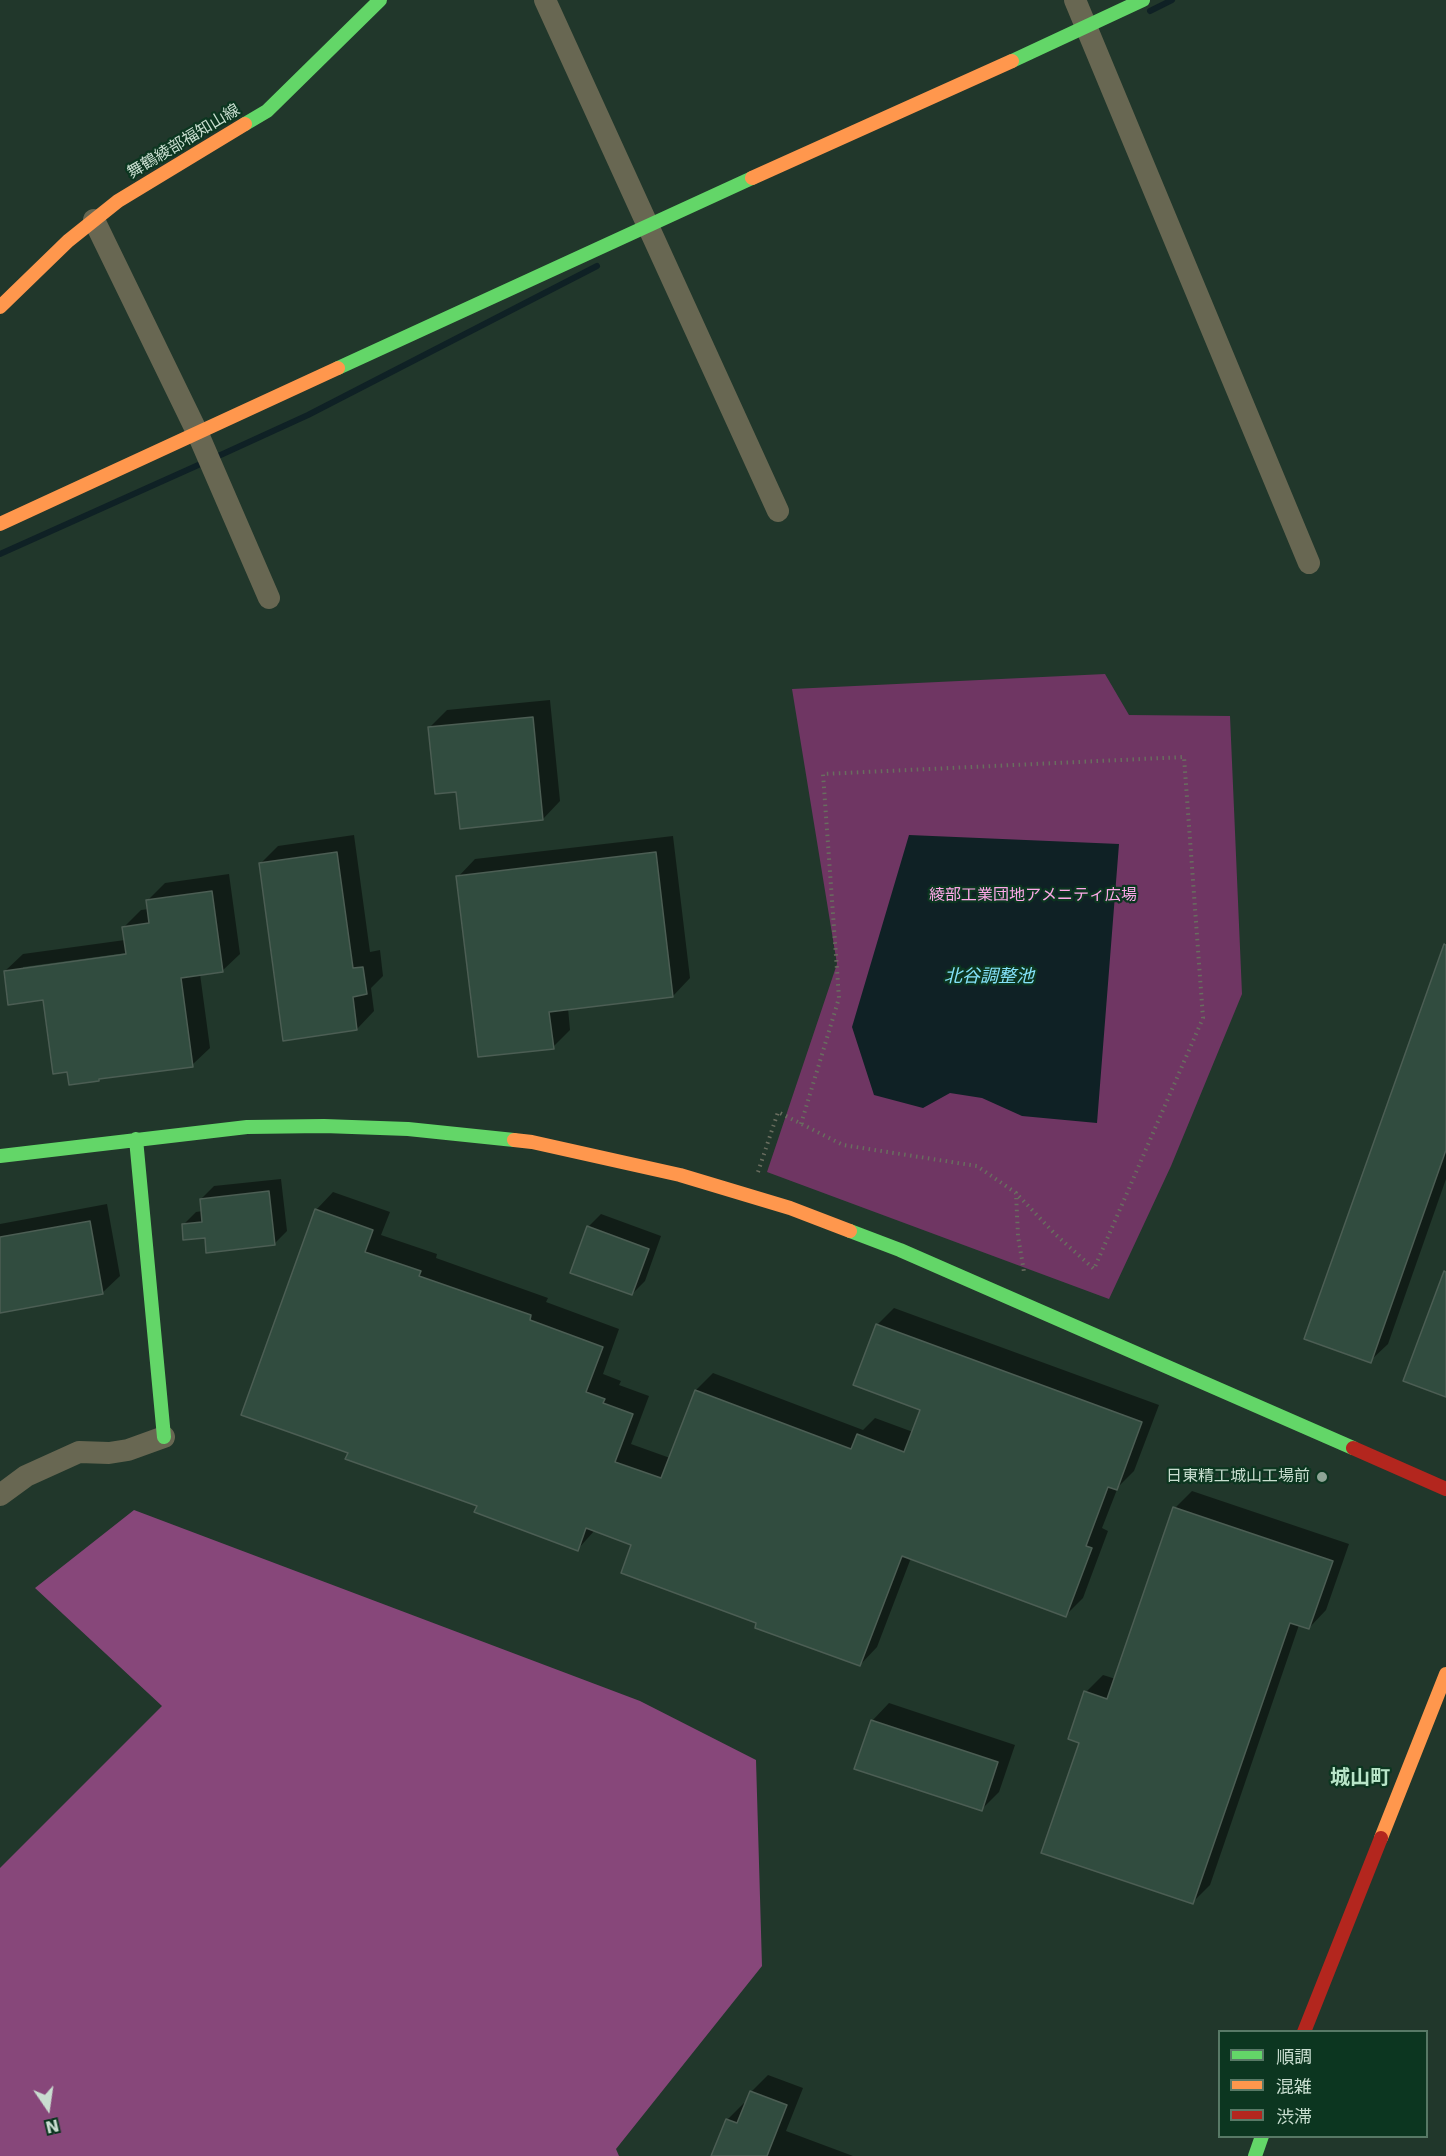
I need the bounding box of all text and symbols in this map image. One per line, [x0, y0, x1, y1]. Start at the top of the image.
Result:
street label: 舞鶴綾部福知山線 [124, 101, 244, 183]
park label: 綾部工業団地アメニティ広場 [929, 886, 1137, 906]
water label: 北谷調整池 [944, 966, 1034, 988]
place label: 日東精工城山工場前 [1166, 1467, 1310, 1487]
marker: 日東精工城山工場前 [1315, 1470, 1329, 1484]
district label: 城山町 [1330, 1767, 1390, 1791]
legend [1218, 2030, 1428, 2138]
text: 順調 [1276, 2046, 1312, 2067]
text: 混雑 [1276, 2076, 1312, 2097]
north arrow [18, 2078, 78, 2138]
text: 渋滞 [1276, 2106, 1312, 2127]
text: N [44, 2115, 61, 2137]

